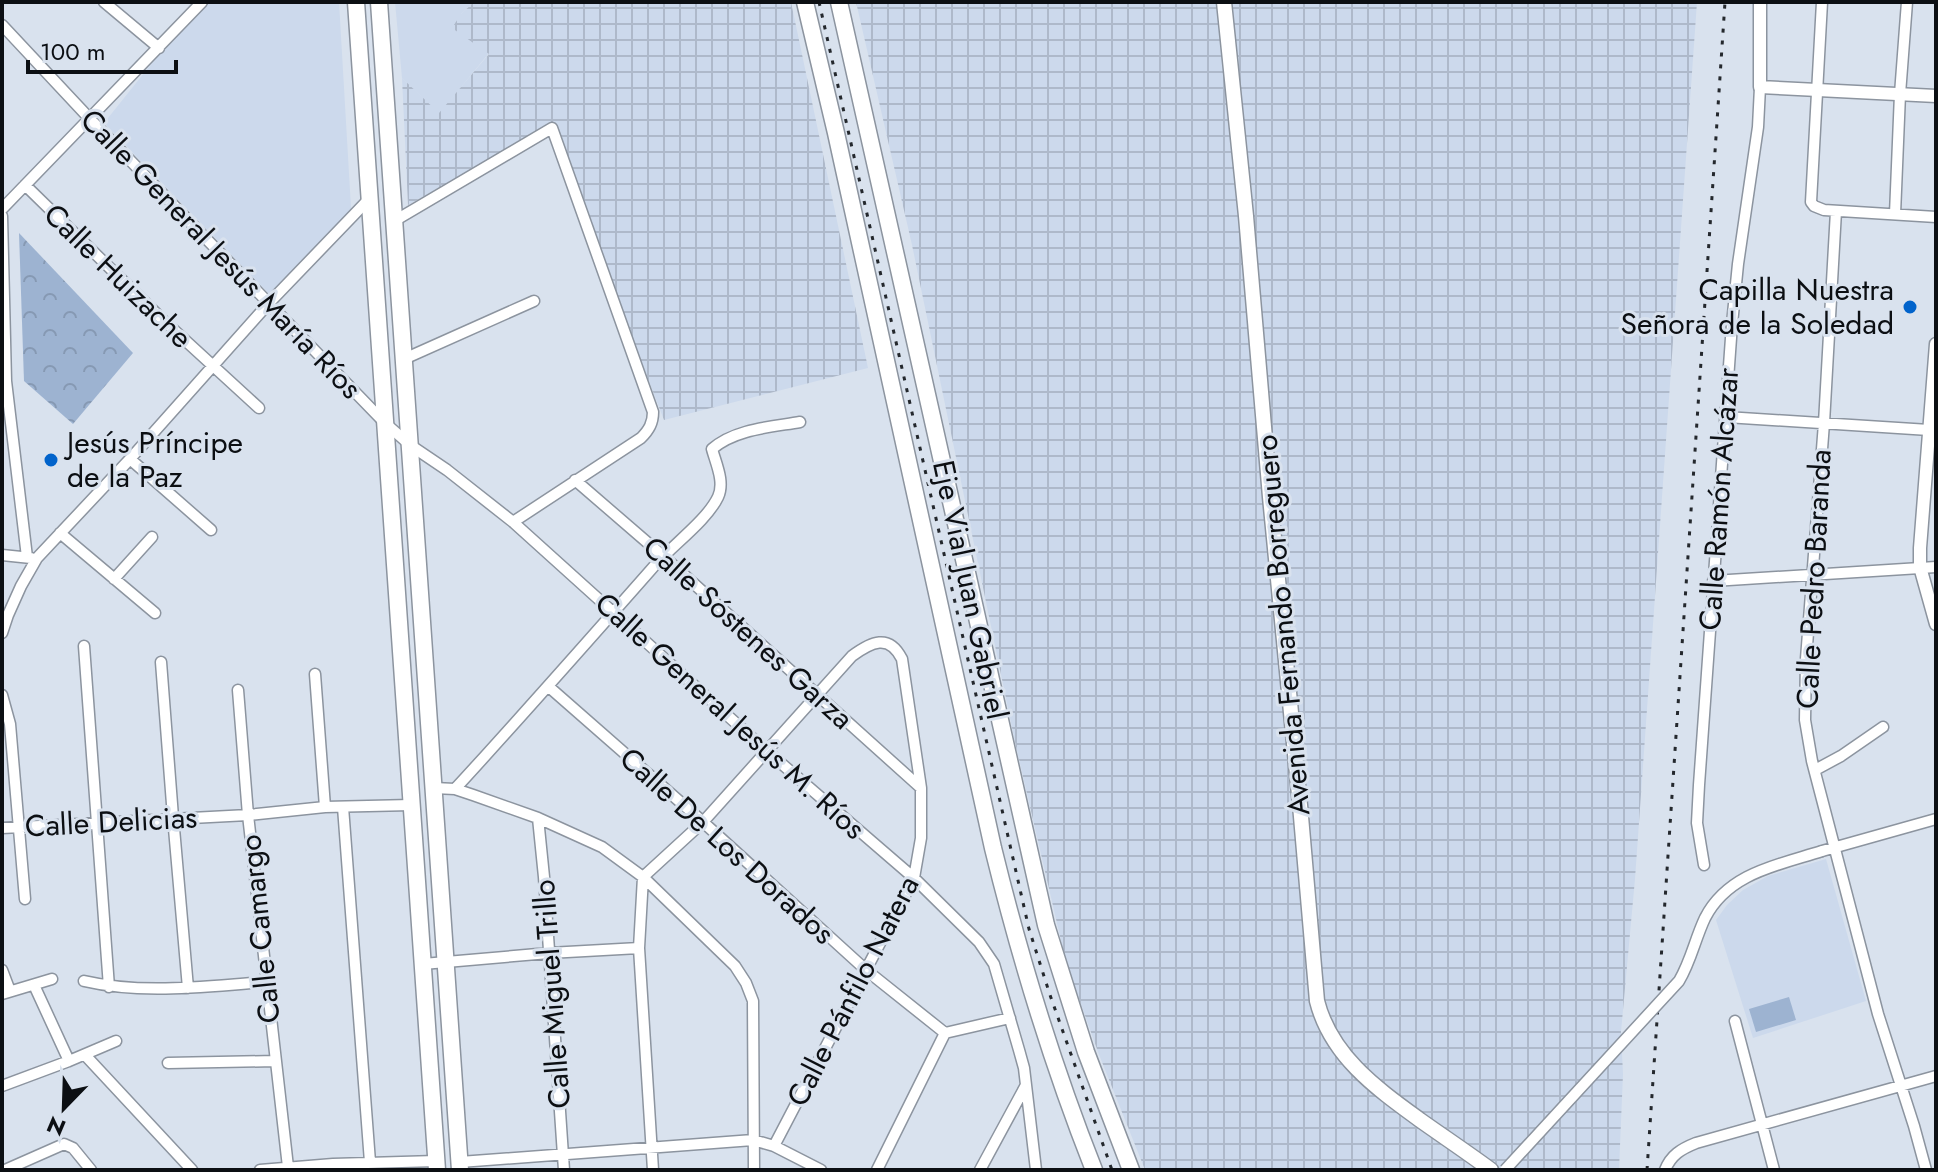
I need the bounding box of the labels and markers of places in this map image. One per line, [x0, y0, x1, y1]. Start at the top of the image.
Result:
place label: Capilla Nuestra Señora de la Soledad [1621, 268, 1894, 345]
marker: Capilla Nuestra Señora de la Soledad [1901, 298, 1919, 316]
place label: Jesús Príncipe de la Paz [63, 421, 243, 498]
marker: Jesús Príncipe de la Paz [42, 451, 60, 469]

